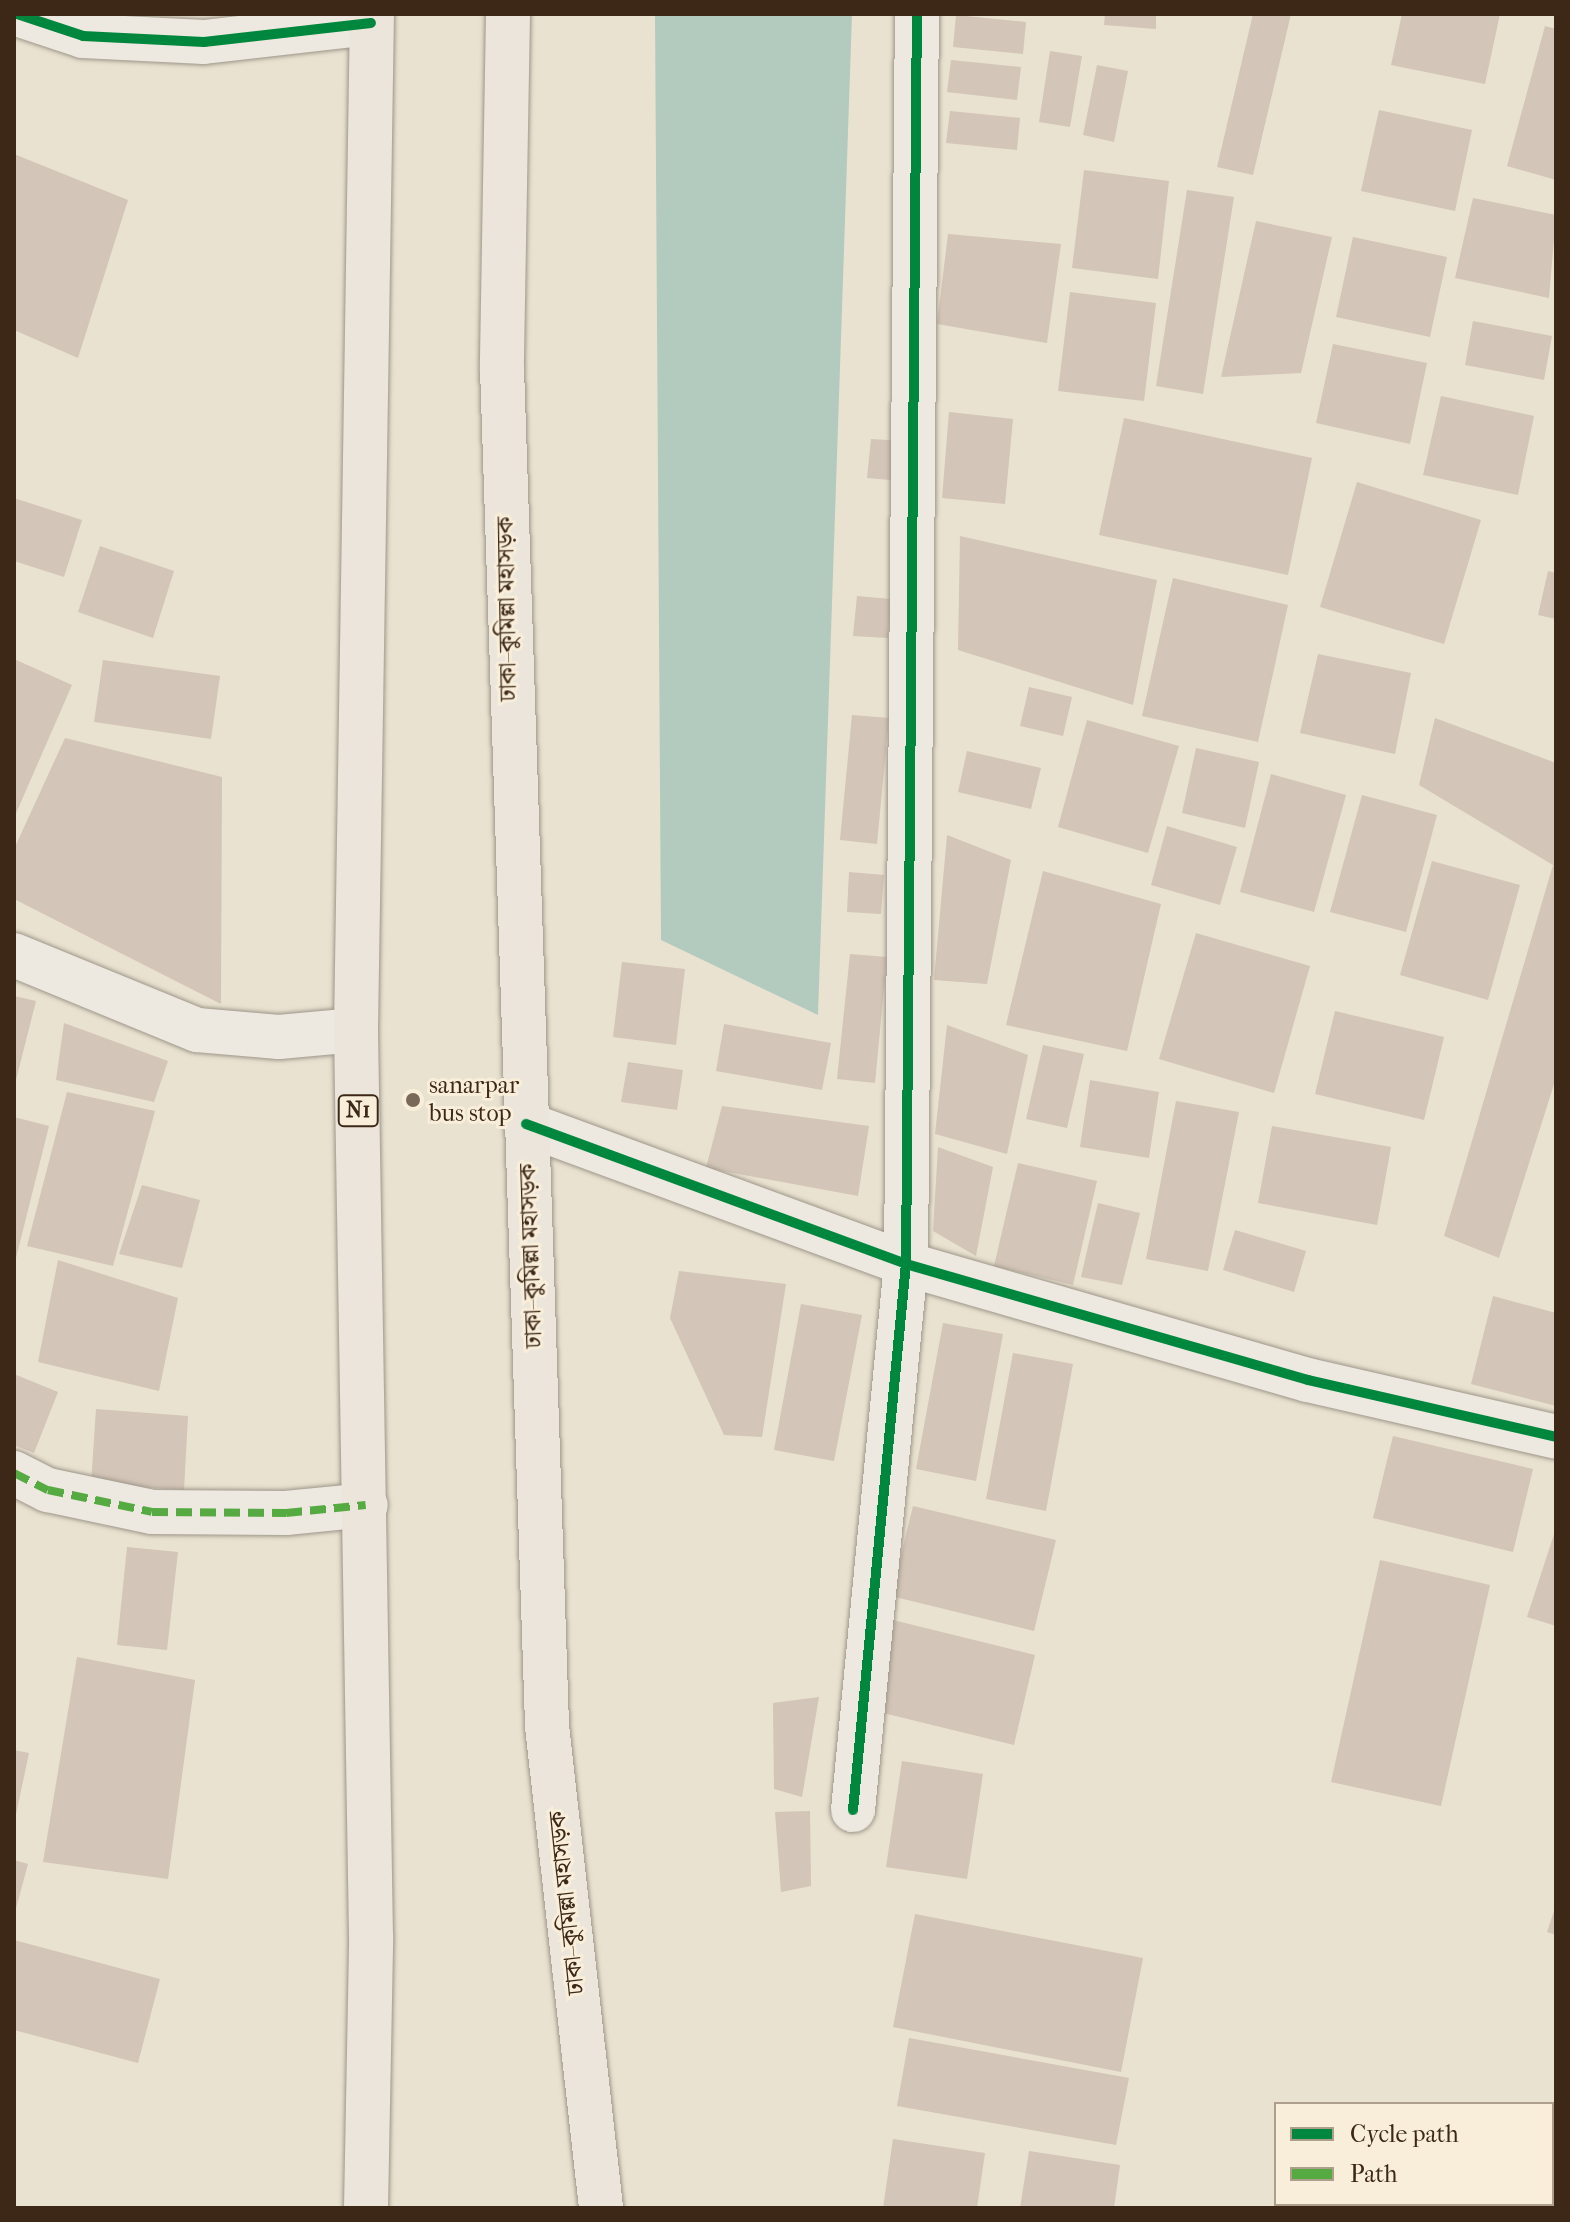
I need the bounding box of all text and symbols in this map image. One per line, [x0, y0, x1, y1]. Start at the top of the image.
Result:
street label: ঢাকা–কুমিল্লা মহাসড়ক [491, 516, 523, 702]
place label: sanarpar bus stop [429, 1072, 519, 1128]
marker: sanarpar bus stop [404, 1091, 422, 1109]
road number: N1 [336, 1093, 380, 1129]
street label: ঢাকা–কুমিল্লা মহাসড়ক [513, 1163, 549, 1349]
street label: ঢাকা–কুমিল্লা মহাসড়ক [543, 1810, 591, 1996]
legend [1274, 2102, 1554, 2206]
text: Cycle path [1350, 2120, 1459, 2148]
text: Path [1350, 2160, 1397, 2188]

